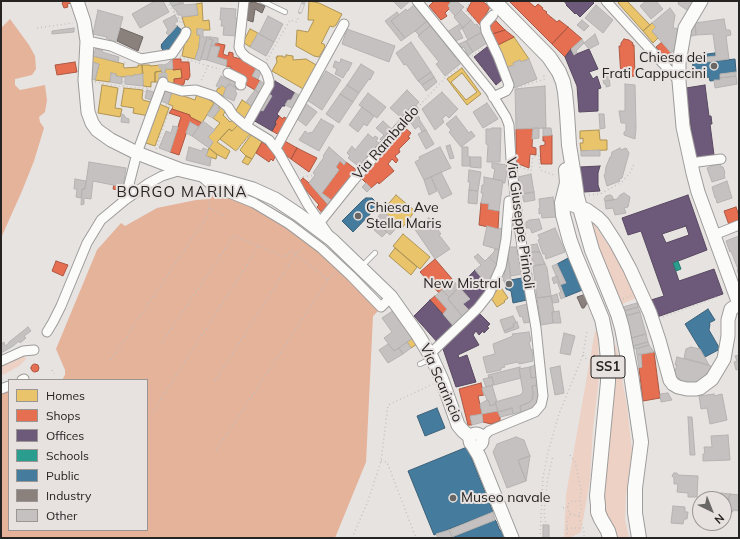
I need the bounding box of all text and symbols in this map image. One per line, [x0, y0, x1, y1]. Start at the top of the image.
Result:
place label: Chiesa dei Frati Cappuccini [602, 50, 706, 82]
marker: Chiesa dei Frati Cappuccini [709, 61, 719, 71]
street label: Via Rambaldo [349, 103, 423, 183]
street label: Via Giuseppe Pirinoli [502, 156, 538, 290]
district label: BORGO MARINA [117, 183, 247, 201]
place label: Chiesa Ave Stella Maris [366, 200, 442, 232]
marker: Chiesa Ave Stella Maris [353, 211, 363, 221]
place label: New Mistral [423, 276, 501, 292]
marker: New Mistral [504, 279, 514, 289]
street label: Via Scarincio [416, 341, 466, 425]
road number: SS1 [591, 356, 625, 378]
legend [8, 379, 148, 531]
text: Homes [46, 388, 85, 403]
text: Shops [46, 408, 81, 423]
text: Offices [46, 428, 84, 443]
text: Schools [46, 448, 89, 463]
text: Public [46, 468, 80, 483]
text: Industry [46, 488, 91, 503]
place label: Museo navale [461, 490, 550, 506]
north arrow [692, 491, 732, 531]
marker: Museo navale [448, 493, 458, 503]
text: Other [46, 508, 77, 523]
text: N [712, 511, 727, 527]

